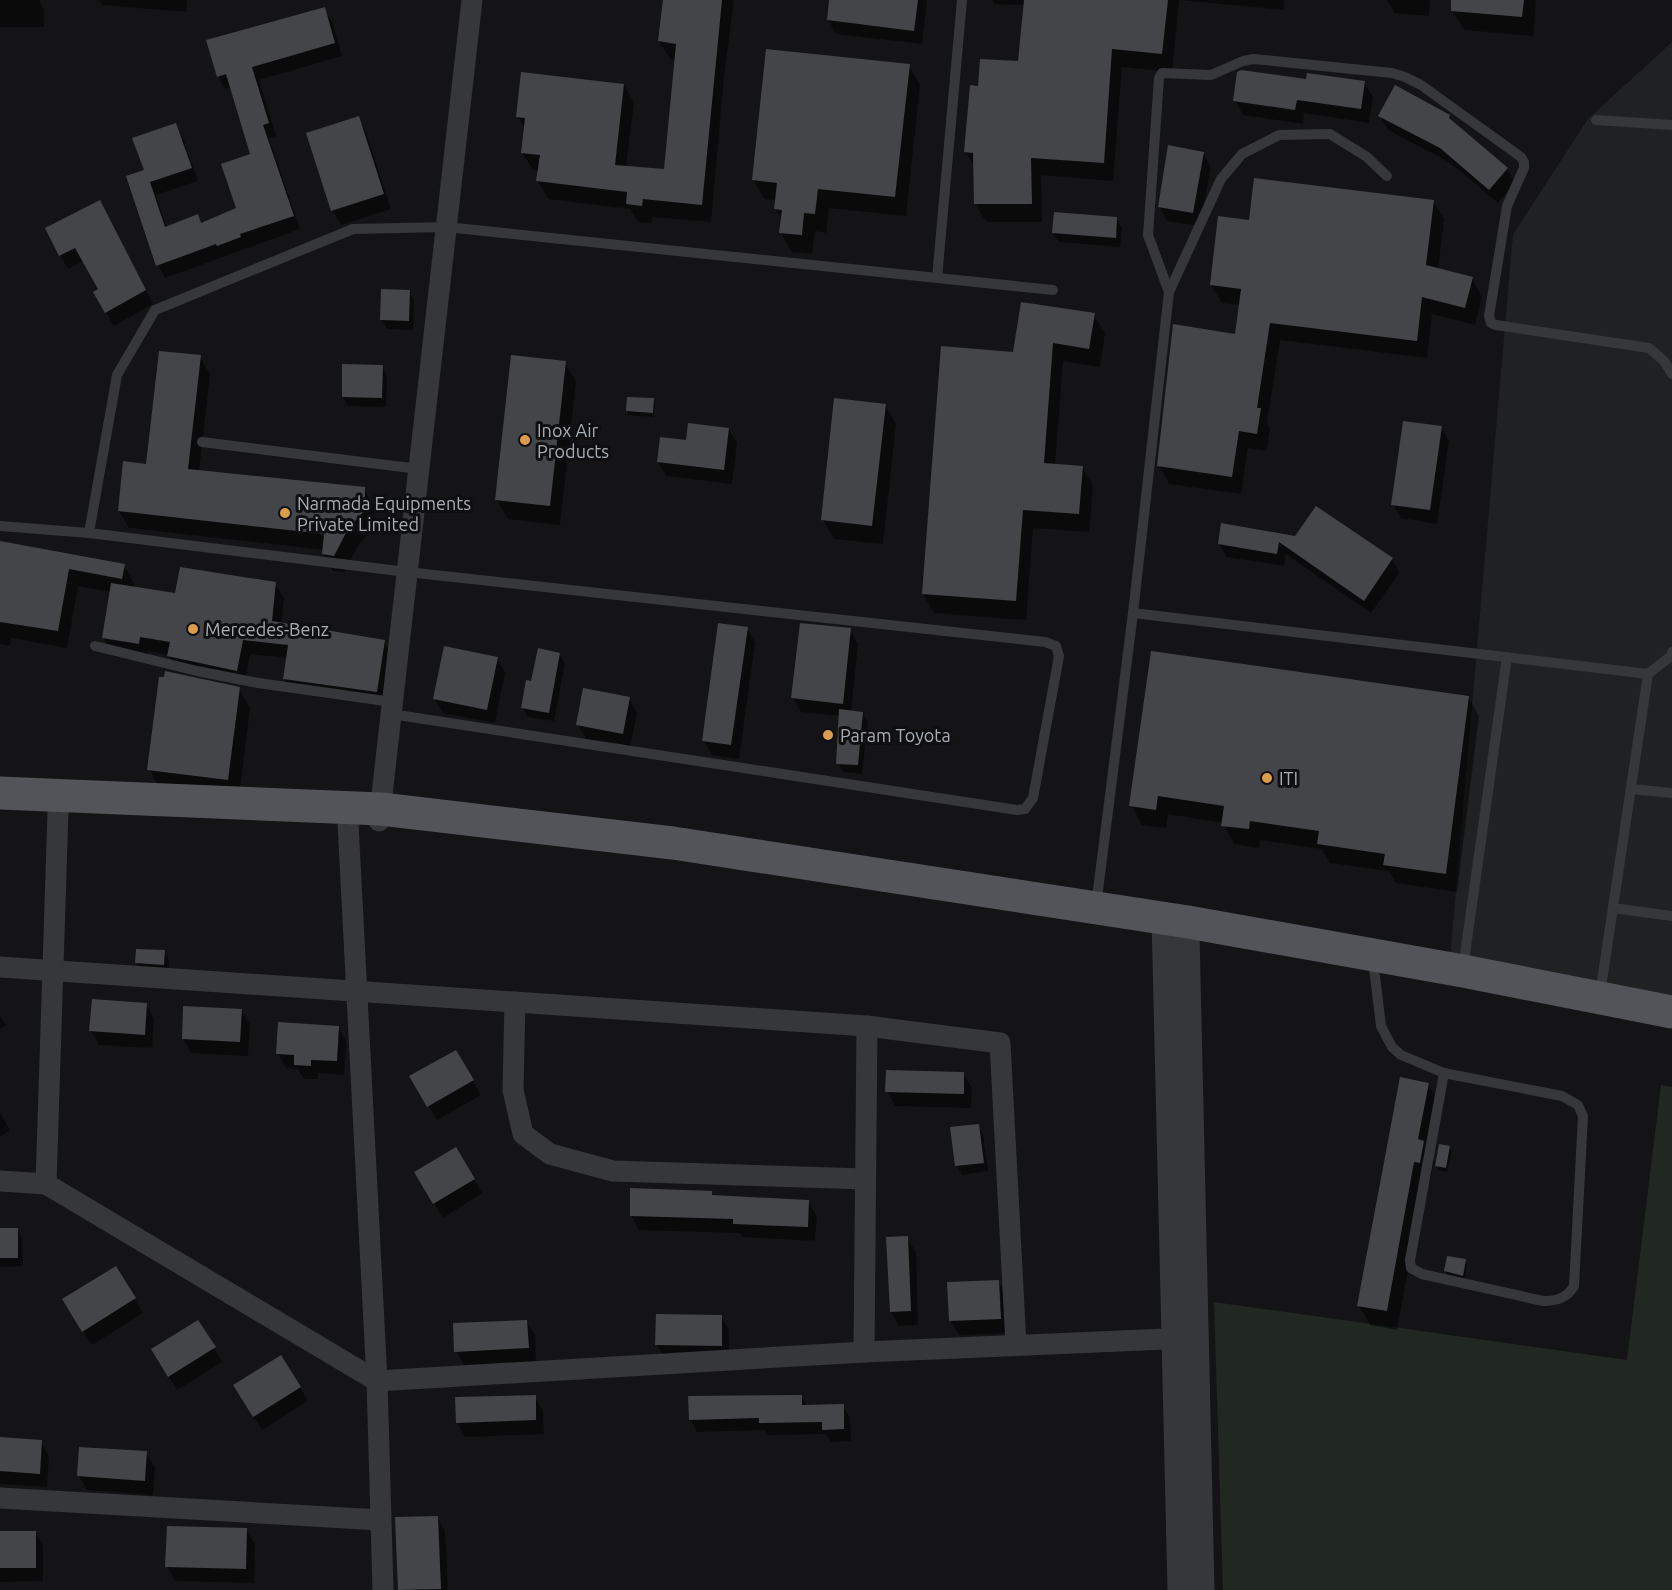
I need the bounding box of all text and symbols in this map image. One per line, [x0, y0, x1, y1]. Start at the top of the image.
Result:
place label: Inox Air Products [537, 420, 609, 461]
marker: Inox Air Products [518, 433, 532, 447]
place label: Narmada Equipments Private Limited [297, 493, 471, 534]
marker: Narmada Equipments Private Limited [278, 506, 292, 520]
place label: Mercedes-Benz [205, 619, 329, 639]
marker: Mercedes-Benz [186, 622, 200, 636]
place label: Param Toyota [840, 725, 951, 745]
marker: Param Toyota [821, 728, 835, 742]
place label: ITI [1279, 768, 1298, 788]
marker: ITI [1260, 771, 1274, 785]

